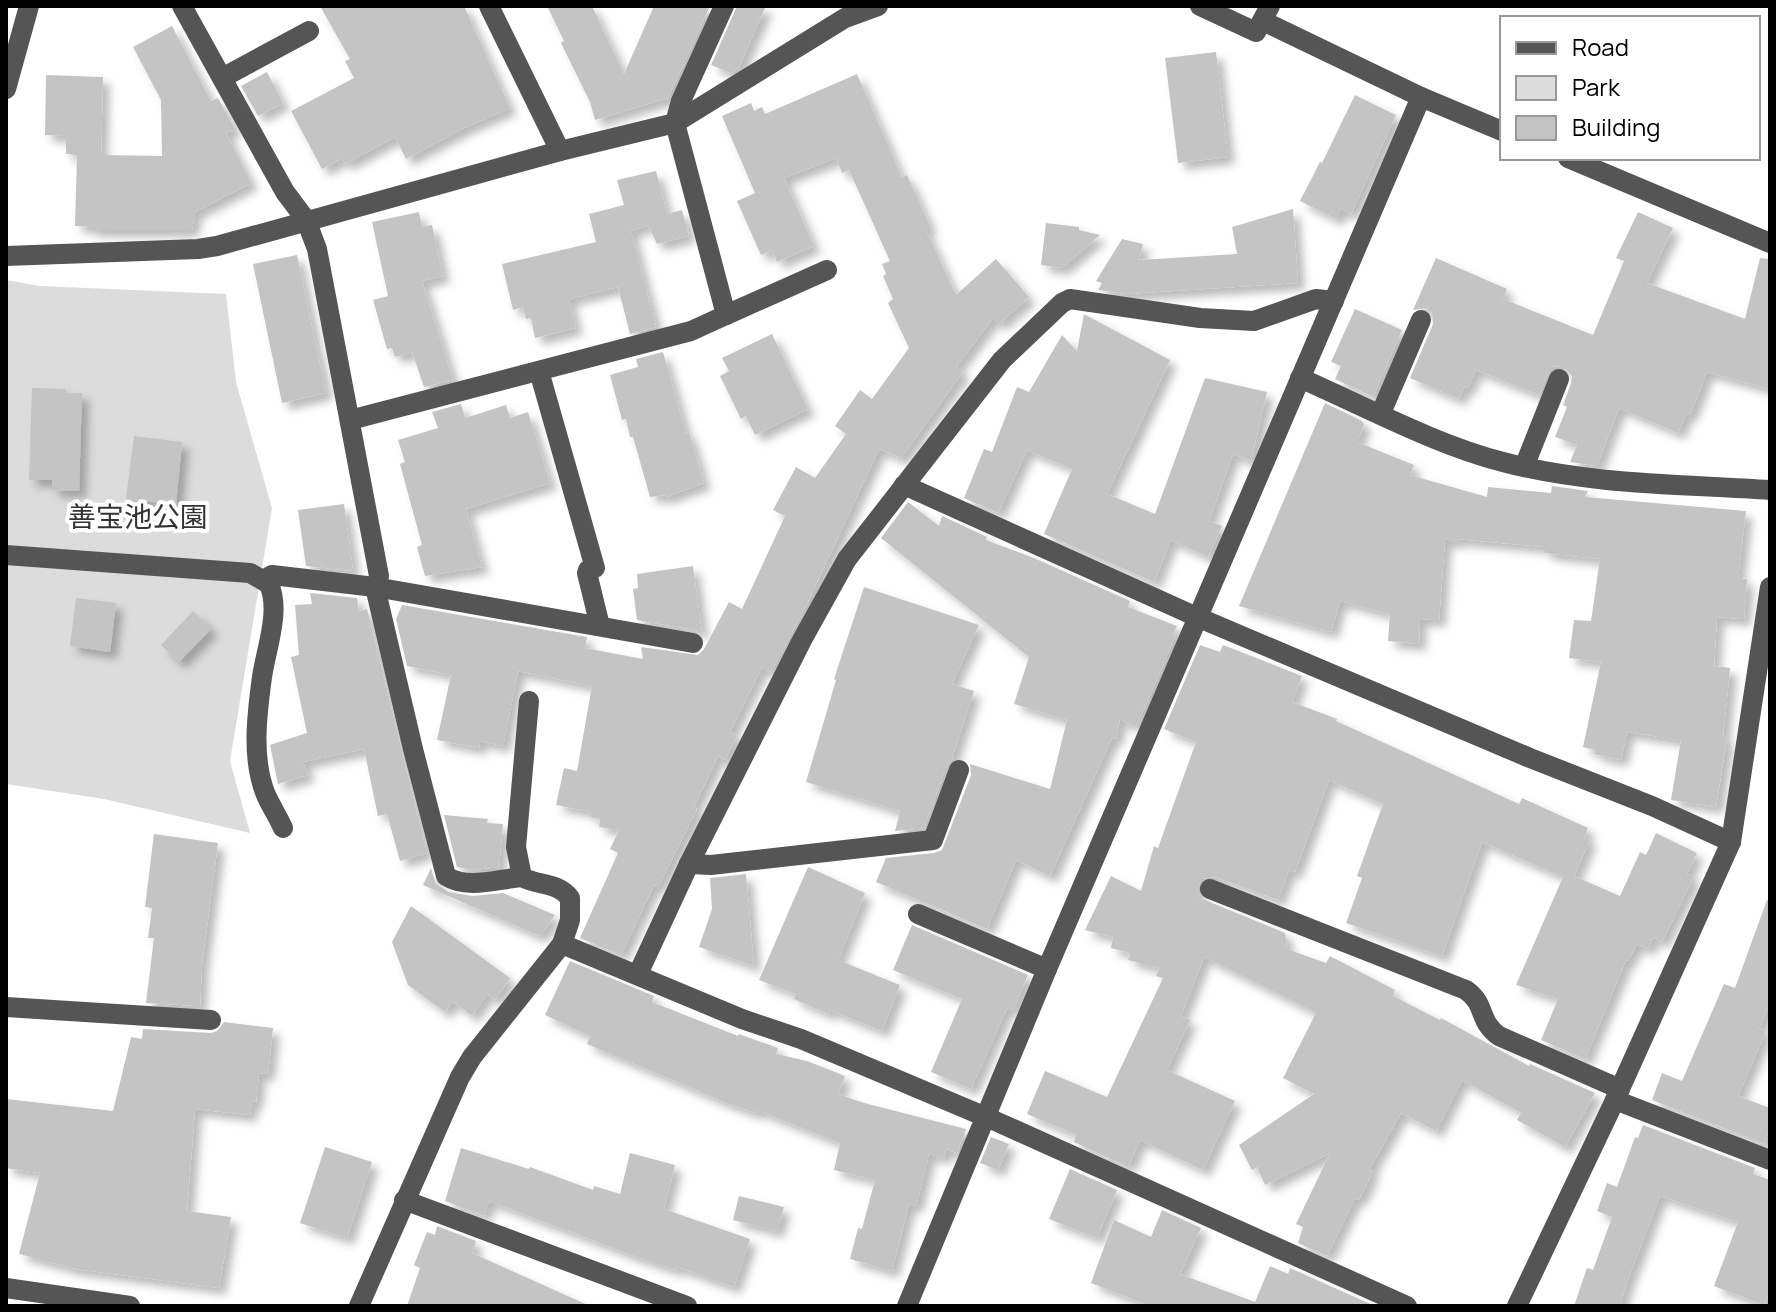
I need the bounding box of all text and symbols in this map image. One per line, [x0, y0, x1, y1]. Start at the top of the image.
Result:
legend [1500, 16, 1760, 160]
text: Road [1572, 30, 1629, 63]
text: Park [1572, 70, 1621, 103]
text: Building [1572, 110, 1660, 143]
park label: 善宝池公園 [68, 497, 208, 535]

